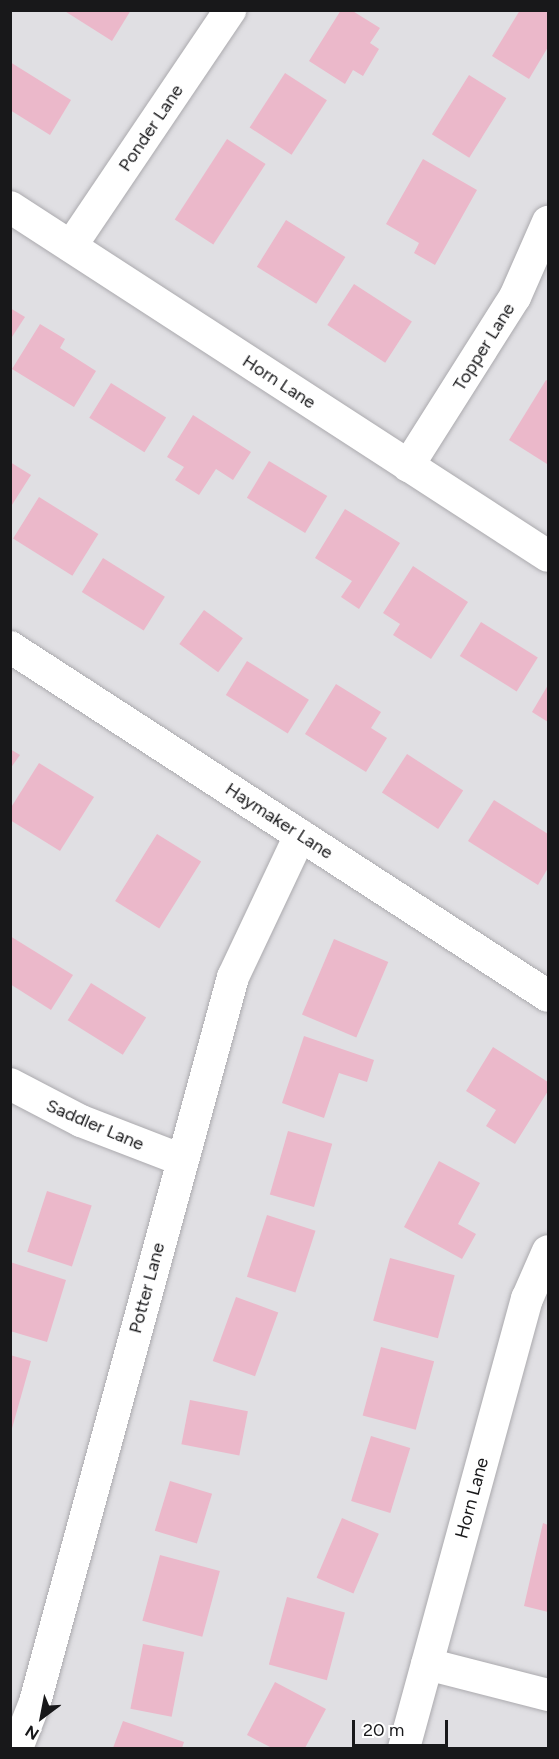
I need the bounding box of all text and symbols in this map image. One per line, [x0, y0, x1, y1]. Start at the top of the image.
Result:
street label: Ponder Lane [114, 80, 188, 176]
street label: Topper Lane [449, 299, 519, 395]
street label: Horn Lane [238, 350, 320, 414]
street label: Haymaker Lane [221, 778, 337, 864]
street label: Saddler Lane [43, 1095, 147, 1155]
street label: Potter Lane [125, 1240, 169, 1336]
street label: Horn Lane [451, 1455, 493, 1541]
north arrow [12, 1687, 72, 1747]
scale bar [355, 1708, 451, 1746]
text: 20 m [363, 1719, 404, 1741]
text: N [22, 1721, 42, 1744]

